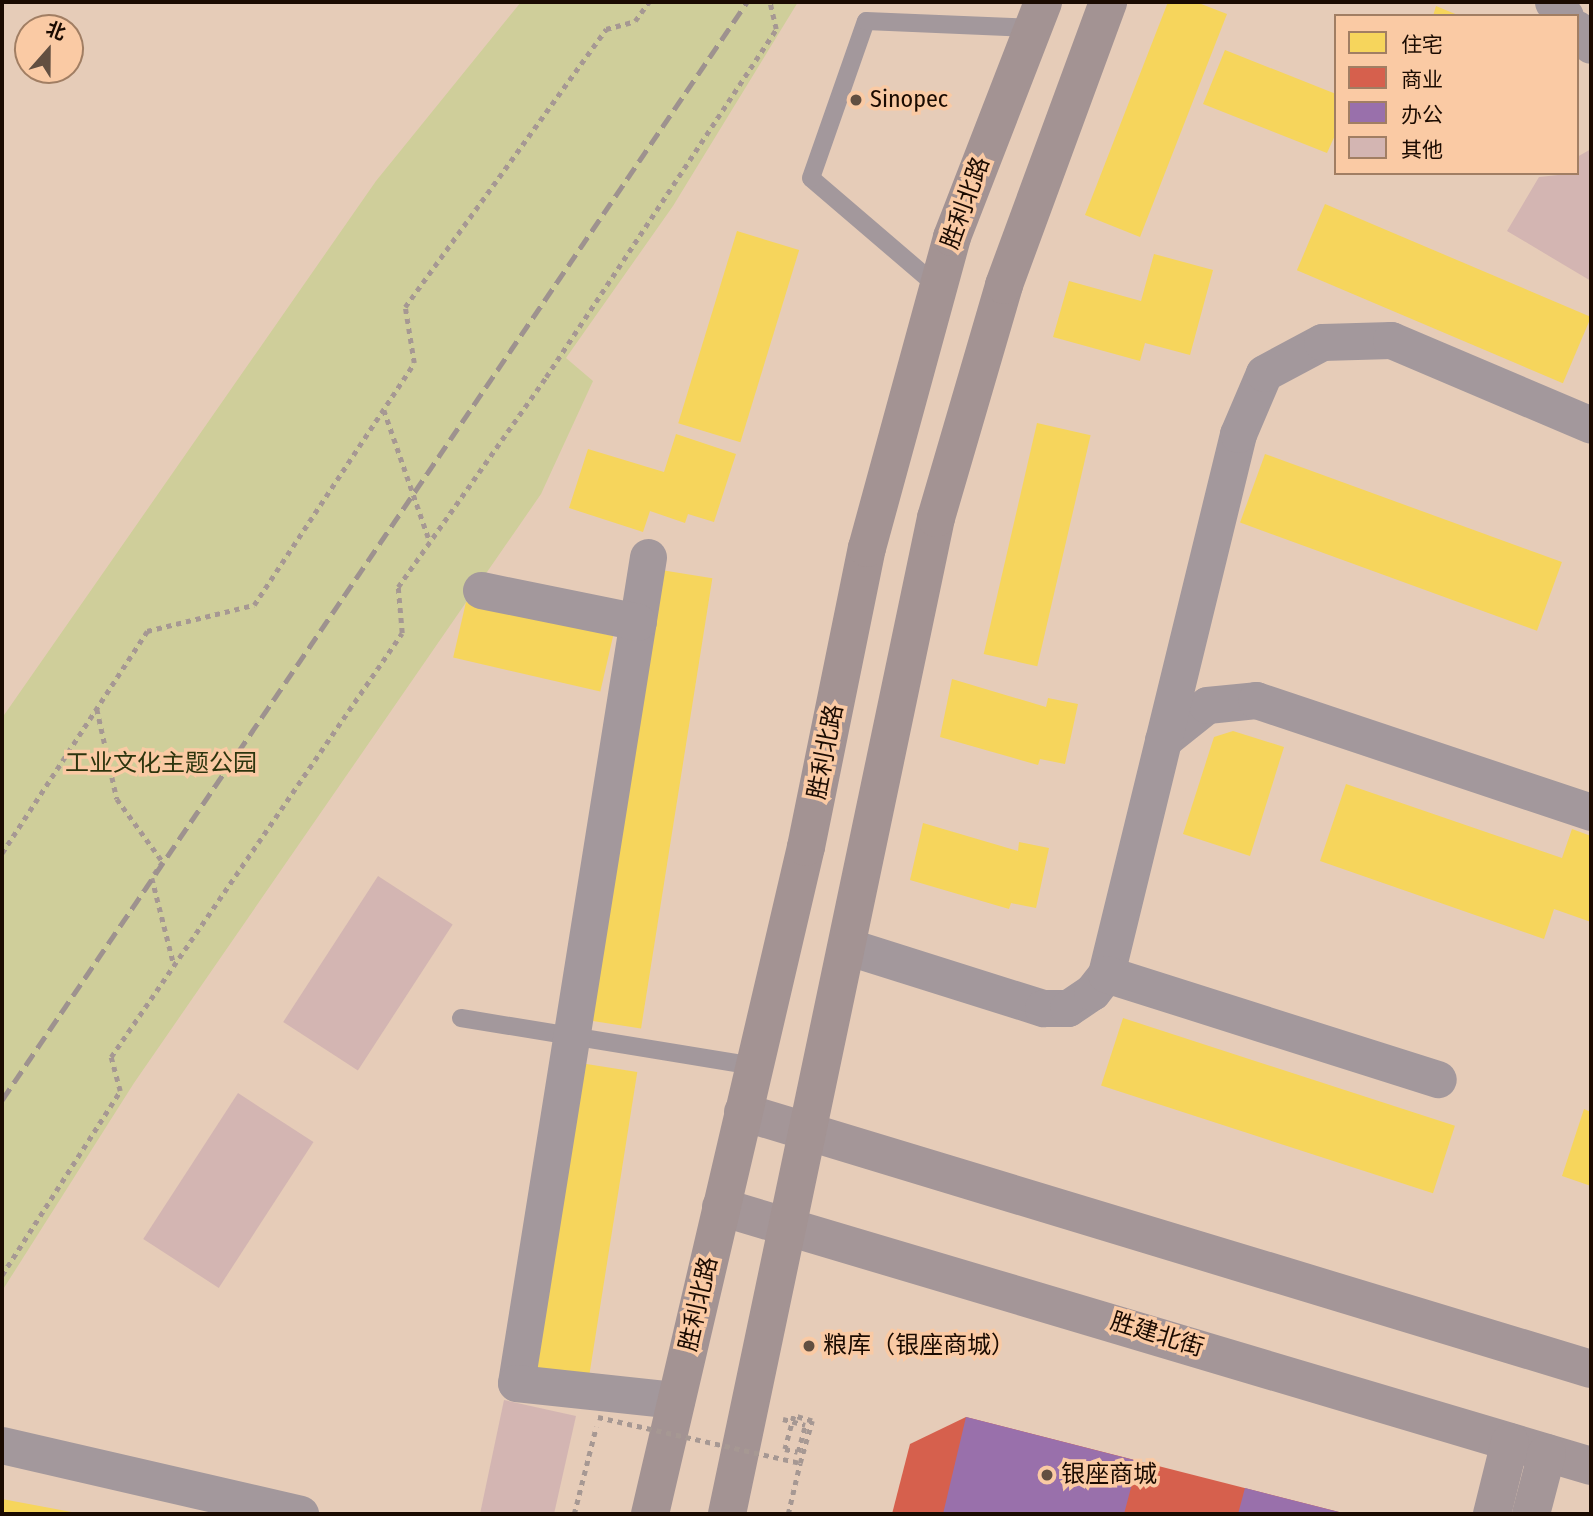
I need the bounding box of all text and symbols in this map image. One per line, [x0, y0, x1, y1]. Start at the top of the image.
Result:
north arrow [14, 14, 84, 84]
legend [1334, 14, 1579, 175]
text: 北 [43, 17, 69, 45]
text: 住宅 [1401, 32, 1443, 58]
text: 商业 [1401, 67, 1443, 93]
place label: Sinopec [870, 86, 948, 114]
marker: Sinopec [848, 92, 864, 108]
text: 办公 [1401, 102, 1443, 128]
text: 其他 [1401, 137, 1443, 163]
street label: 胜利北路 [936, 153, 996, 253]
street label: 胜利北路 [803, 702, 849, 802]
park label: 工业文化主题公园 [65, 750, 257, 778]
street label: 胜利北路 [674, 1254, 724, 1354]
street label: 胜建北街 [1107, 1307, 1207, 1363]
place label: 粮库（银座商城） [823, 1332, 1015, 1360]
marker: 粮库（银座商城） [801, 1338, 817, 1354]
place label: 银座商城 [1061, 1461, 1157, 1489]
marker: 银座商城 [1039, 1467, 1055, 1483]

